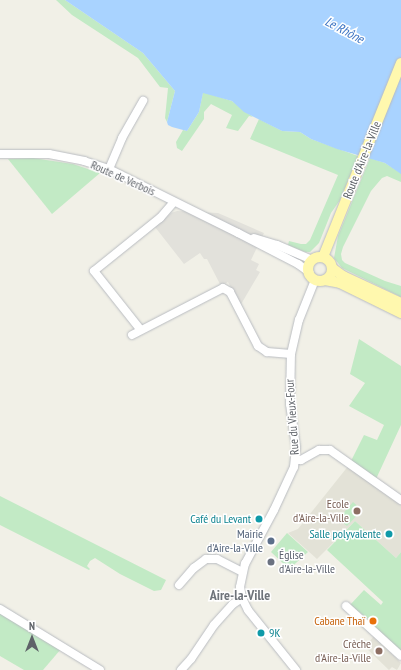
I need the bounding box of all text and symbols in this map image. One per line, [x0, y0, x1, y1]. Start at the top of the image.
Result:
water label: Le Rhône [322, 14, 366, 48]
street label: Route d'Aire-la-Ville [340, 119, 384, 201]
street label: Route de Verbois [88, 157, 158, 199]
street label: Rue du Vieux-Four [282, 378, 302, 456]
place label: Ecole d'Aire-la-Ville [293, 497, 349, 525]
marker: Ecole d'Aire-la-Ville [352, 506, 362, 516]
place label: Café du Levant [190, 512, 251, 526]
marker: Café du Levant [254, 514, 264, 524]
place label: Mairie d'Aire-la-Ville [207, 527, 263, 555]
place label: Salle polyvalente [309, 527, 381, 541]
marker: Salle polyvalente [384, 529, 394, 539]
marker: Mairie d'Aire-la-Ville [266, 536, 276, 546]
place label: Église d'Aire-la-Ville [279, 548, 335, 576]
marker: Église d'Aire-la-Ville [266, 557, 276, 567]
district label: Aire-la-Ville [210, 587, 270, 603]
place label: Cabane Thaï [314, 614, 365, 628]
marker: Cabane Thaï [368, 616, 378, 626]
north arrow [12, 618, 52, 658]
text: N [29, 619, 35, 633]
place label: 9K [269, 626, 280, 640]
marker: 9K [256, 628, 266, 638]
place label: Crèche d'Aire-la-Ville [315, 637, 371, 665]
marker: Crèche d'Aire-la-Ville [374, 646, 384, 656]

